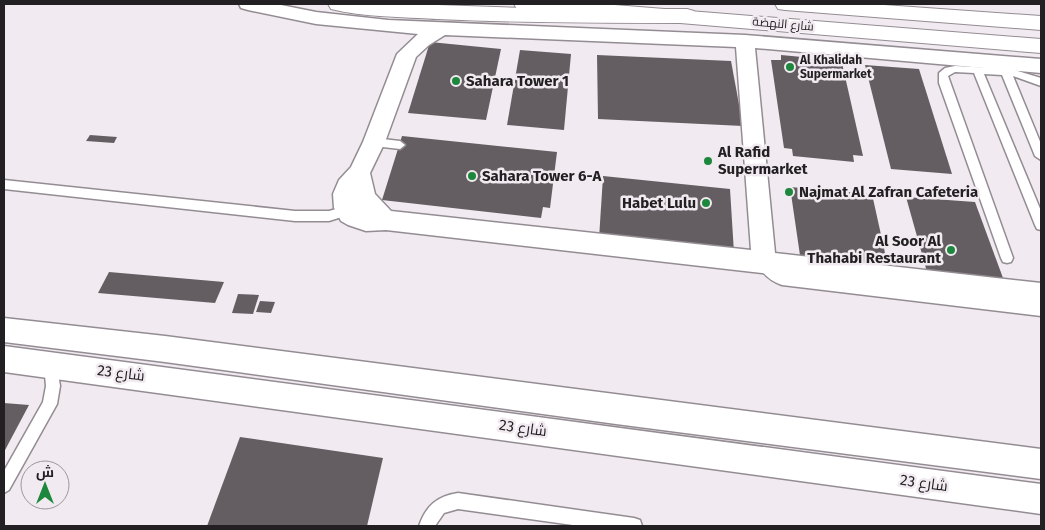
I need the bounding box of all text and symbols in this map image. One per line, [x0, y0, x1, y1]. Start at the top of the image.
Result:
street label: شارع النهضة [752, 14, 814, 35]
place label: Al Khalidah Supermarket [799, 53, 872, 81]
marker: Al Khalidah Supermarket [784, 61, 796, 73]
place label: Sahara Tower 1 [466, 72, 569, 90]
marker: Sahara Tower 1 [450, 75, 462, 87]
place label: Al Rafid Supermarket [717, 143, 808, 178]
marker: Al Rafid Supermarket [702, 155, 714, 167]
place label: Sahara Tower 6-A [482, 167, 602, 185]
marker: Sahara Tower 6-A [466, 170, 478, 182]
place label: Najmat Al Zafran Cafeteria [799, 183, 978, 201]
marker: Najmat Al Zafran Cafeteria [783, 186, 795, 198]
place label: Habet Lulu [622, 194, 696, 212]
marker: Habet Lulu [700, 197, 712, 209]
place label: Al Soor Al Thahabi Restaurant [807, 232, 942, 267]
marker: Al Soor Al Thahabi Restaurant [945, 244, 957, 256]
street label: شارع 23 [96, 361, 146, 387]
street label: شارع 23 [498, 416, 548, 442]
north arrow [20, 460, 70, 510]
text: ش [36, 464, 54, 481]
street label: شارع 23 [899, 471, 949, 497]

